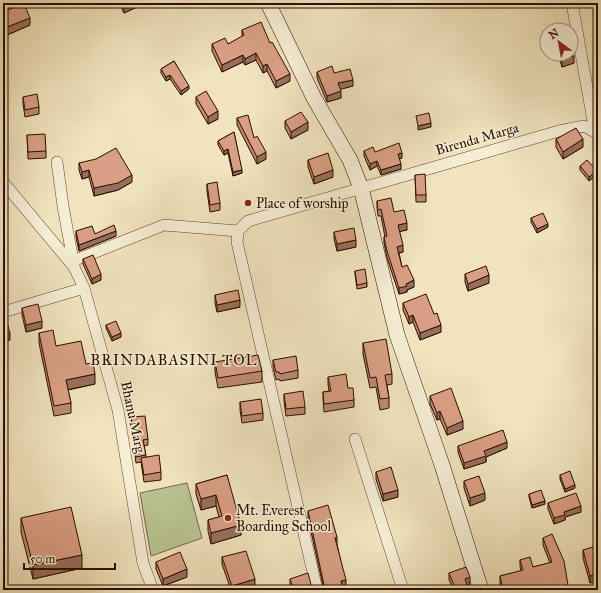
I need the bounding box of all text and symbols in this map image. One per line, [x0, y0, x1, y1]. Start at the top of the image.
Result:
north arrow [539, 22, 579, 62]
text: N [547, 26, 562, 42]
street label: Birenda Marga [434, 119, 521, 159]
place label: Place of worship [256, 195, 349, 212]
marker: Place of worship [243, 198, 253, 208]
district label: BRINDABASINI TOL [90, 351, 258, 369]
street label: Bhanu Marg [117, 380, 149, 455]
place label: Mt. Everest Boarding School [236, 502, 331, 535]
marker: Mt. Everest Boarding School [223, 513, 233, 523]
scale bar [24, 545, 115, 571]
text: 50 m [30, 552, 55, 566]

